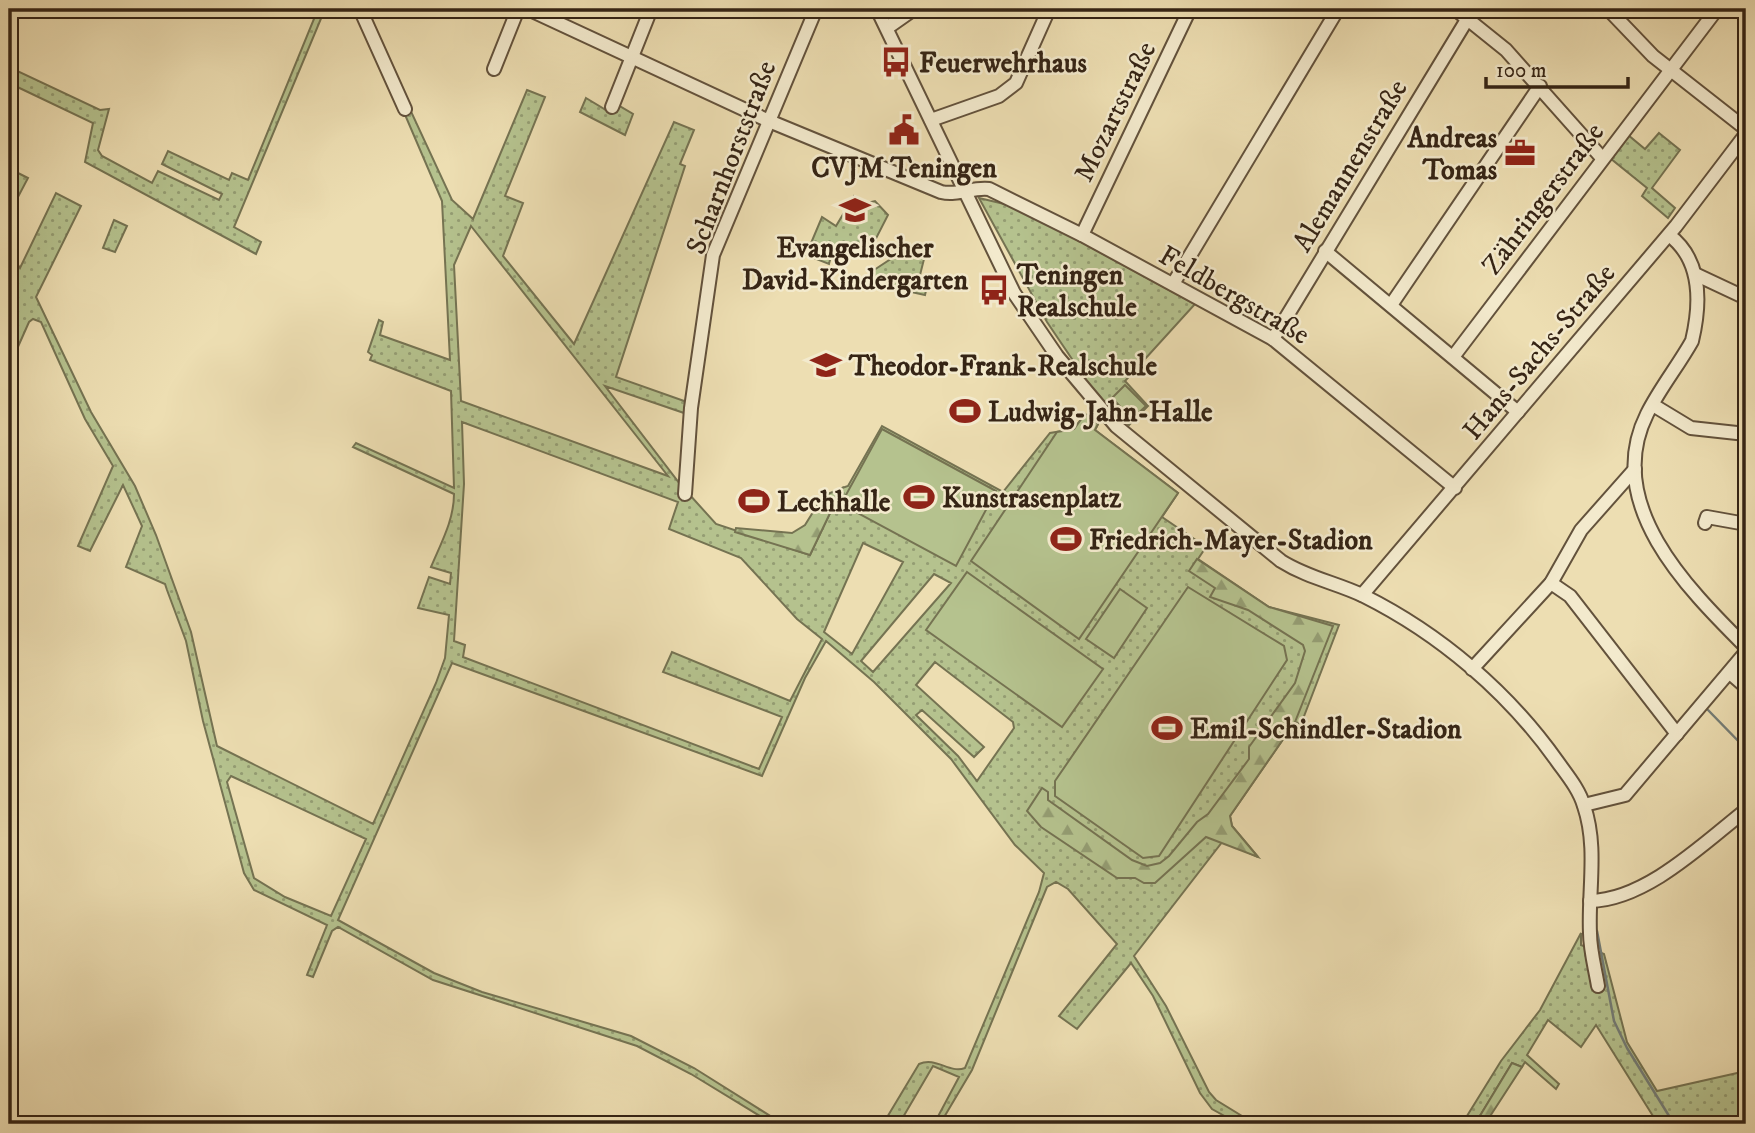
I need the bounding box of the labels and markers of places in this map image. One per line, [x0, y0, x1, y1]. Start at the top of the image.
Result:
bus stop icon: Feuerwehrhaus [879, 45, 913, 79]
place label: Feuerwehrhaus [919, 46, 1087, 81]
public building icon: CVJM Teningen [887, 113, 921, 147]
place label: Andreas Tomas [1406, 121, 1498, 188]
office icon: Andreas Tomas [1503, 136, 1537, 170]
place label: CVJM Teningen [811, 151, 997, 186]
school or university icon: Evangelischer David-Kindergarten [838, 193, 872, 227]
place label: Evangelischer David-Kindergarten [742, 231, 968, 298]
place label: Teningen Realschule [1016, 258, 1137, 325]
bus stop icon: Teningen Realschule [977, 273, 1011, 307]
school or university icon: Theodor-Frank-Realschule [809, 348, 843, 382]
place label: Theodor-Frank-Realschule [848, 349, 1157, 384]
sports icon: Ludwig-Jahn-Halle [948, 394, 982, 428]
place label: Ludwig-Jahn-Halle [988, 395, 1213, 430]
sports icon: Kunstrasenplatz [902, 480, 936, 514]
place label: Kunstrasenplatz [942, 481, 1122, 516]
sports icon: Lechhalle [737, 484, 771, 518]
place label: Lechhalle [777, 485, 891, 520]
sports icon: Friedrich-Mayer-Stadion [1049, 522, 1083, 556]
place label: Friedrich-Mayer-Stadion [1089, 523, 1373, 558]
sports icon: Emil-Schindler-Stadion [1150, 711, 1184, 745]
place label: Emil-Schindler-Stadion [1190, 712, 1462, 747]

